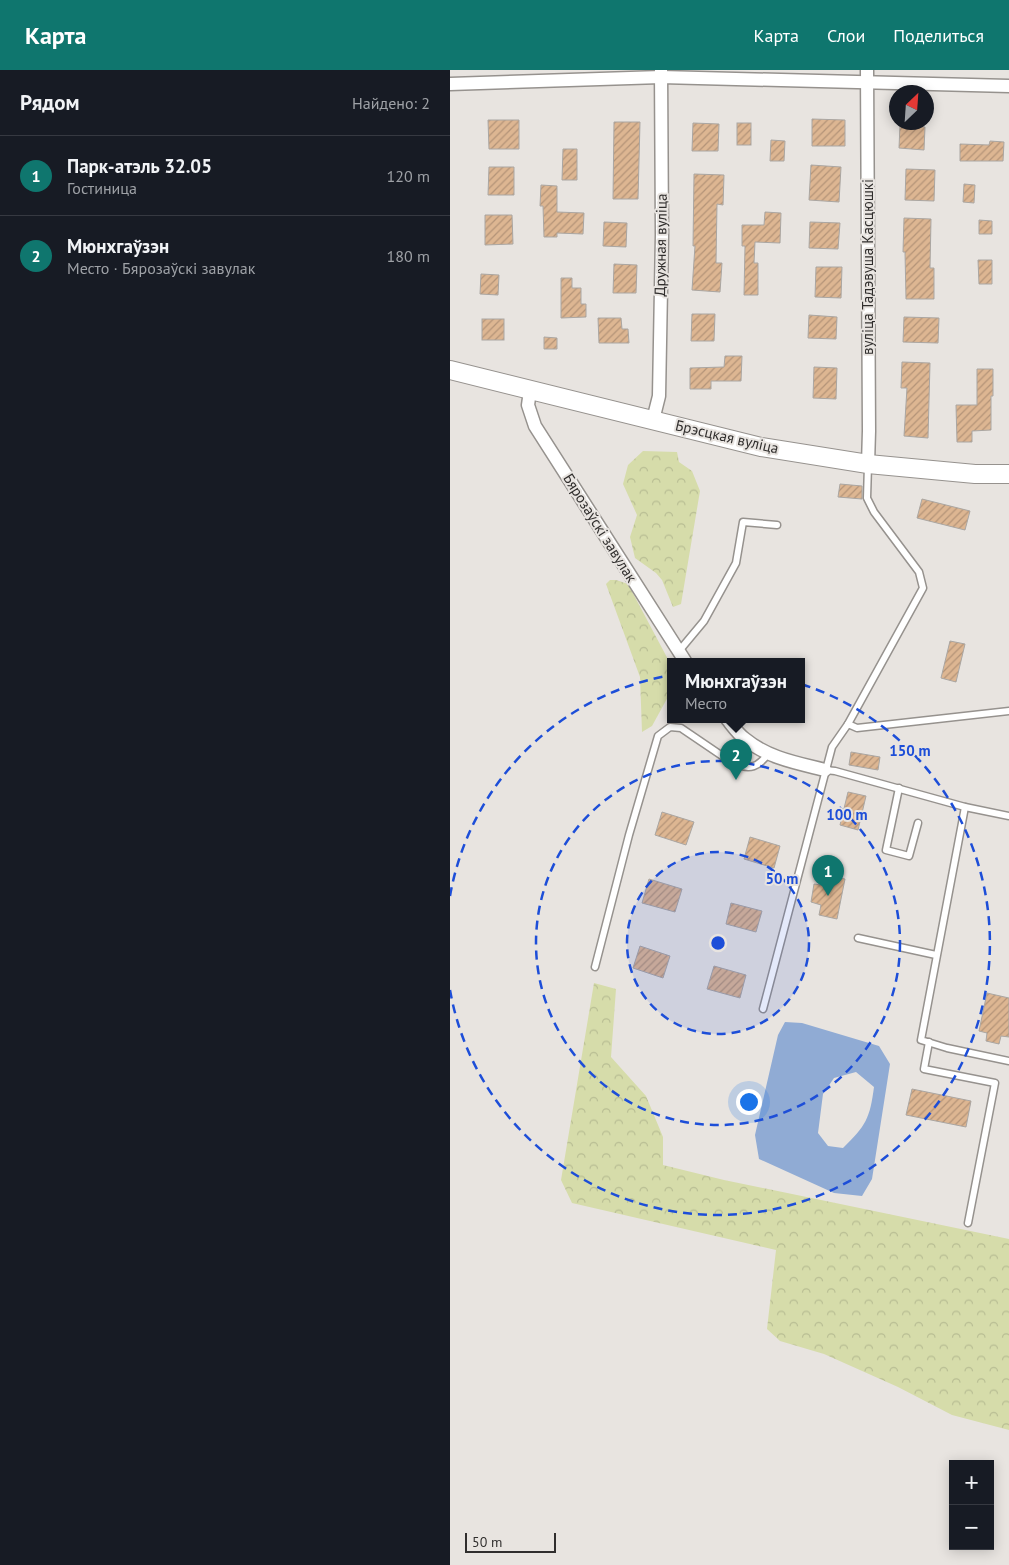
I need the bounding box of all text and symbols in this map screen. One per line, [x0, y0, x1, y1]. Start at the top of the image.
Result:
text: Карта [25, 20, 87, 51]
text: Карта [754, 24, 799, 47]
text: Слои [827, 24, 865, 47]
text: Поделиться [893, 24, 984, 47]
north arrow [889, 85, 934, 130]
text: Рядом [20, 89, 79, 116]
text: Найдено: 2 [352, 93, 430, 113]
text: Парк-атэль 32.05 [67, 154, 212, 178]
text: 1 [31, 166, 41, 186]
text: 120 m [387, 166, 430, 186]
text: Гостиница [67, 178, 137, 198]
street label: вуліца Тадэвуша Касцюшкі [858, 179, 877, 355]
street label: Дружная вуліца [650, 193, 671, 297]
text: Мюнхгаўзэн [67, 234, 169, 258]
text: 2 [31, 246, 41, 266]
text: 180 m [387, 246, 430, 266]
text: Место · Бярозаўскі завулак [67, 258, 255, 278]
street label: Брэсцкая вуліца [674, 415, 781, 458]
street label: Бярозаўскі завулак [559, 470, 642, 586]
popup [667, 658, 805, 723]
text: Мюнхгаўзэн [685, 669, 787, 693]
text: Место [685, 693, 727, 713]
pin: 2 [720, 739, 752, 780]
text: 150 m [889, 741, 931, 760]
text: 100 m [826, 805, 868, 824]
pin: 1 [812, 855, 844, 896]
text: 50 m [766, 869, 798, 888]
centre of rings [709, 934, 727, 952]
your location [736, 1089, 762, 1115]
map controls [949, 1460, 994, 1550]
button: + [949, 1460, 994, 1505]
button: − [949, 1505, 994, 1550]
scale bar [465, 1530, 556, 1553]
text: 50 m [472, 1533, 502, 1551]

